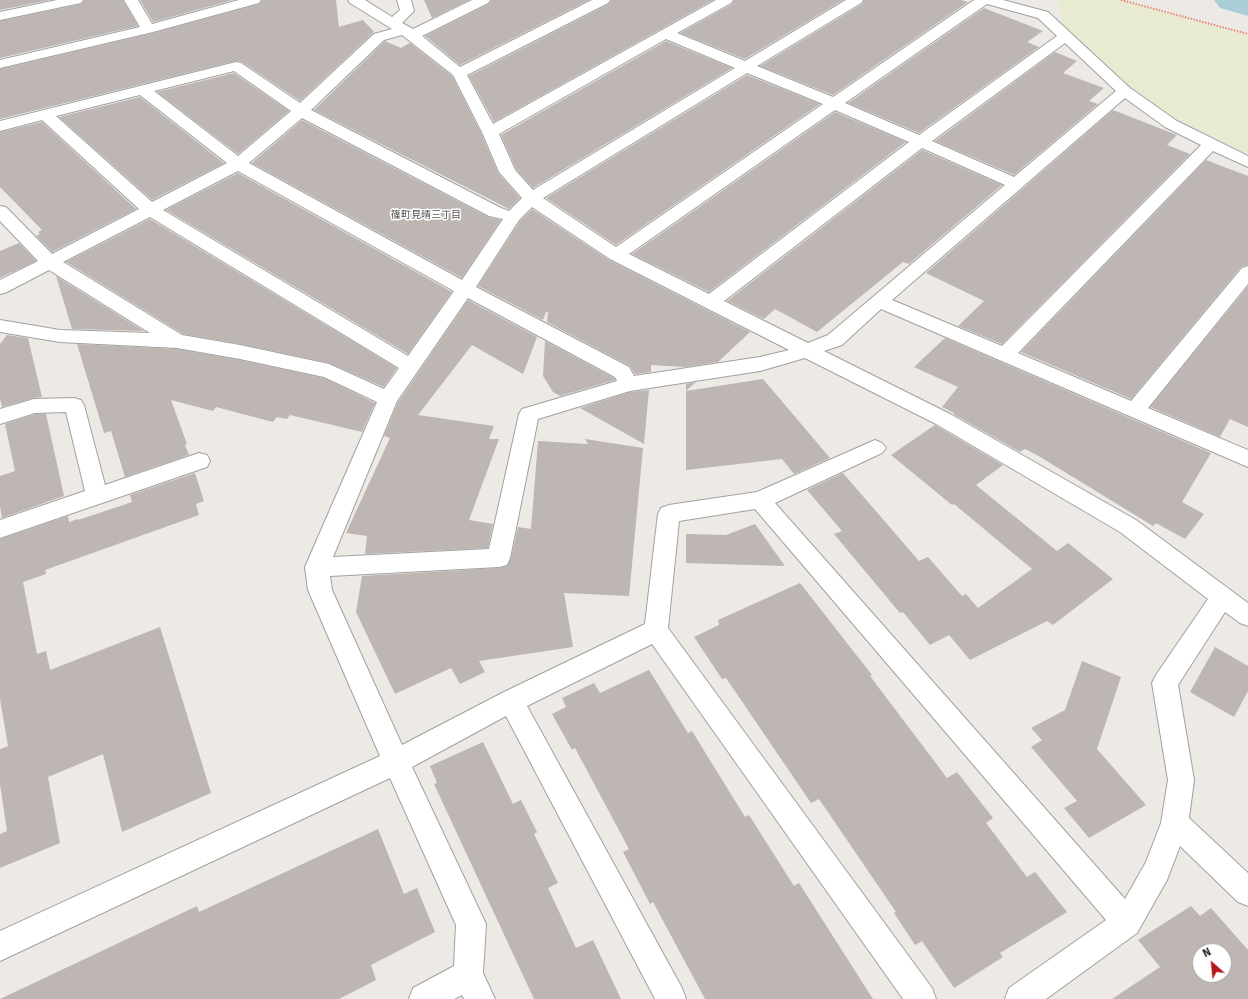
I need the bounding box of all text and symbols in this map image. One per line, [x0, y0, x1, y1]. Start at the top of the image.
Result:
district label: 篠町見晴三丁目 [391, 209, 461, 221]
north arrow [1192, 943, 1232, 983]
text: N [1200, 945, 1213, 960]

